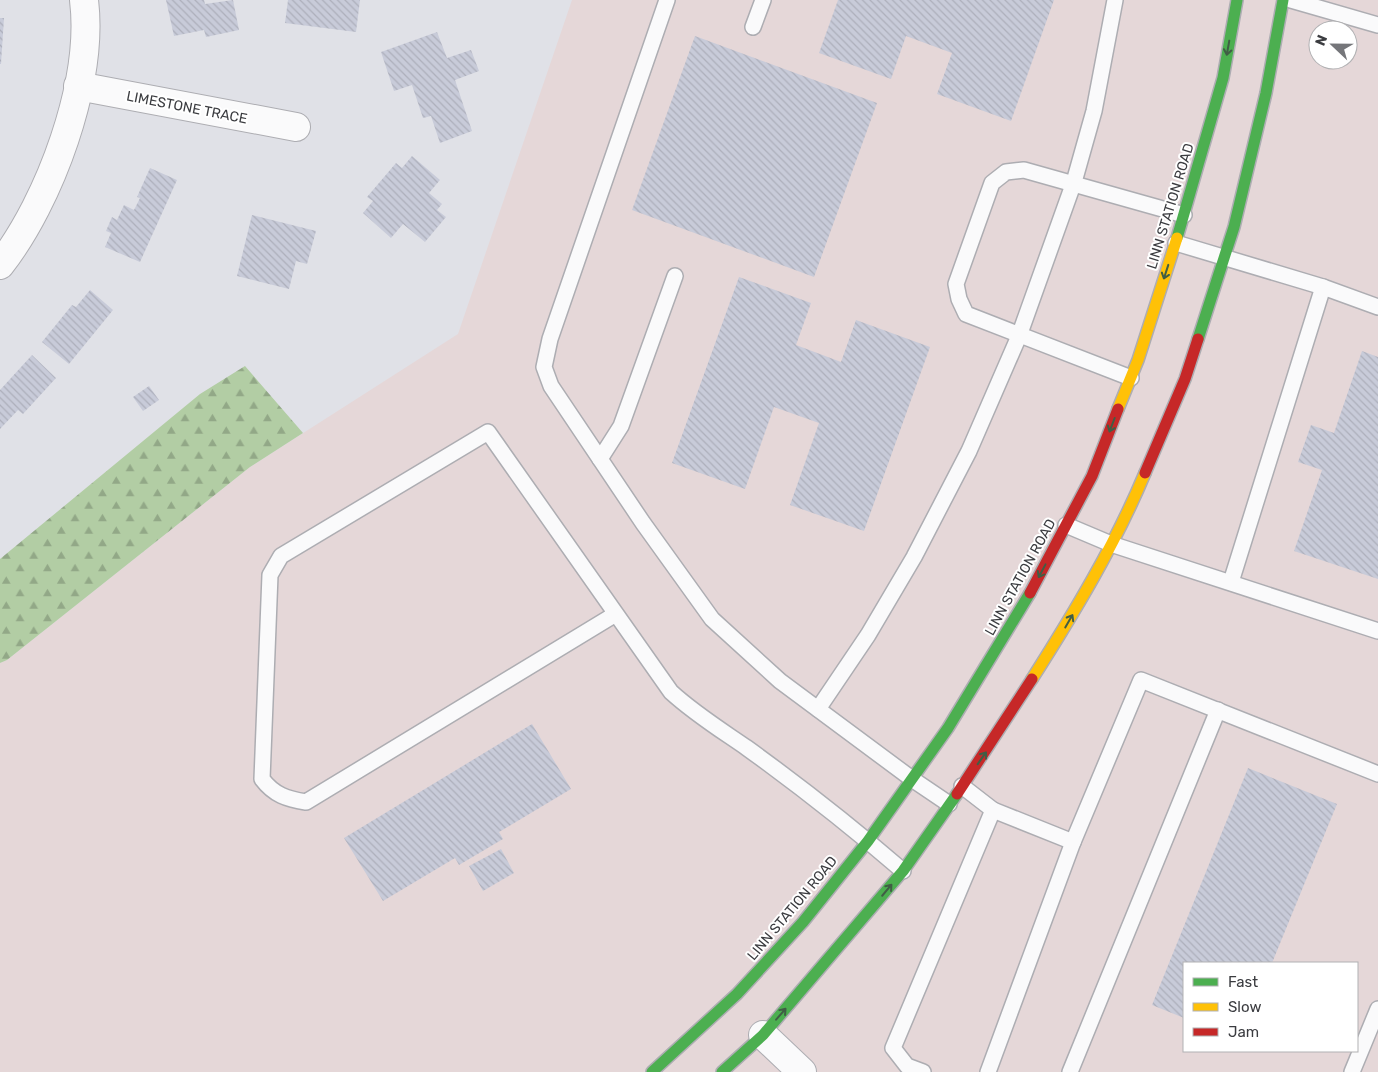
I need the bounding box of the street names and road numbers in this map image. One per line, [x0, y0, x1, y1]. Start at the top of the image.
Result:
street label: LIMESTONE TRACE [125, 87, 249, 128]
street label: LINN STATION ROAD [1143, 141, 1198, 271]
street label: LINN STATION ROAD [981, 516, 1060, 639]
street label: LINN STATION ROAD [744, 853, 841, 964]

